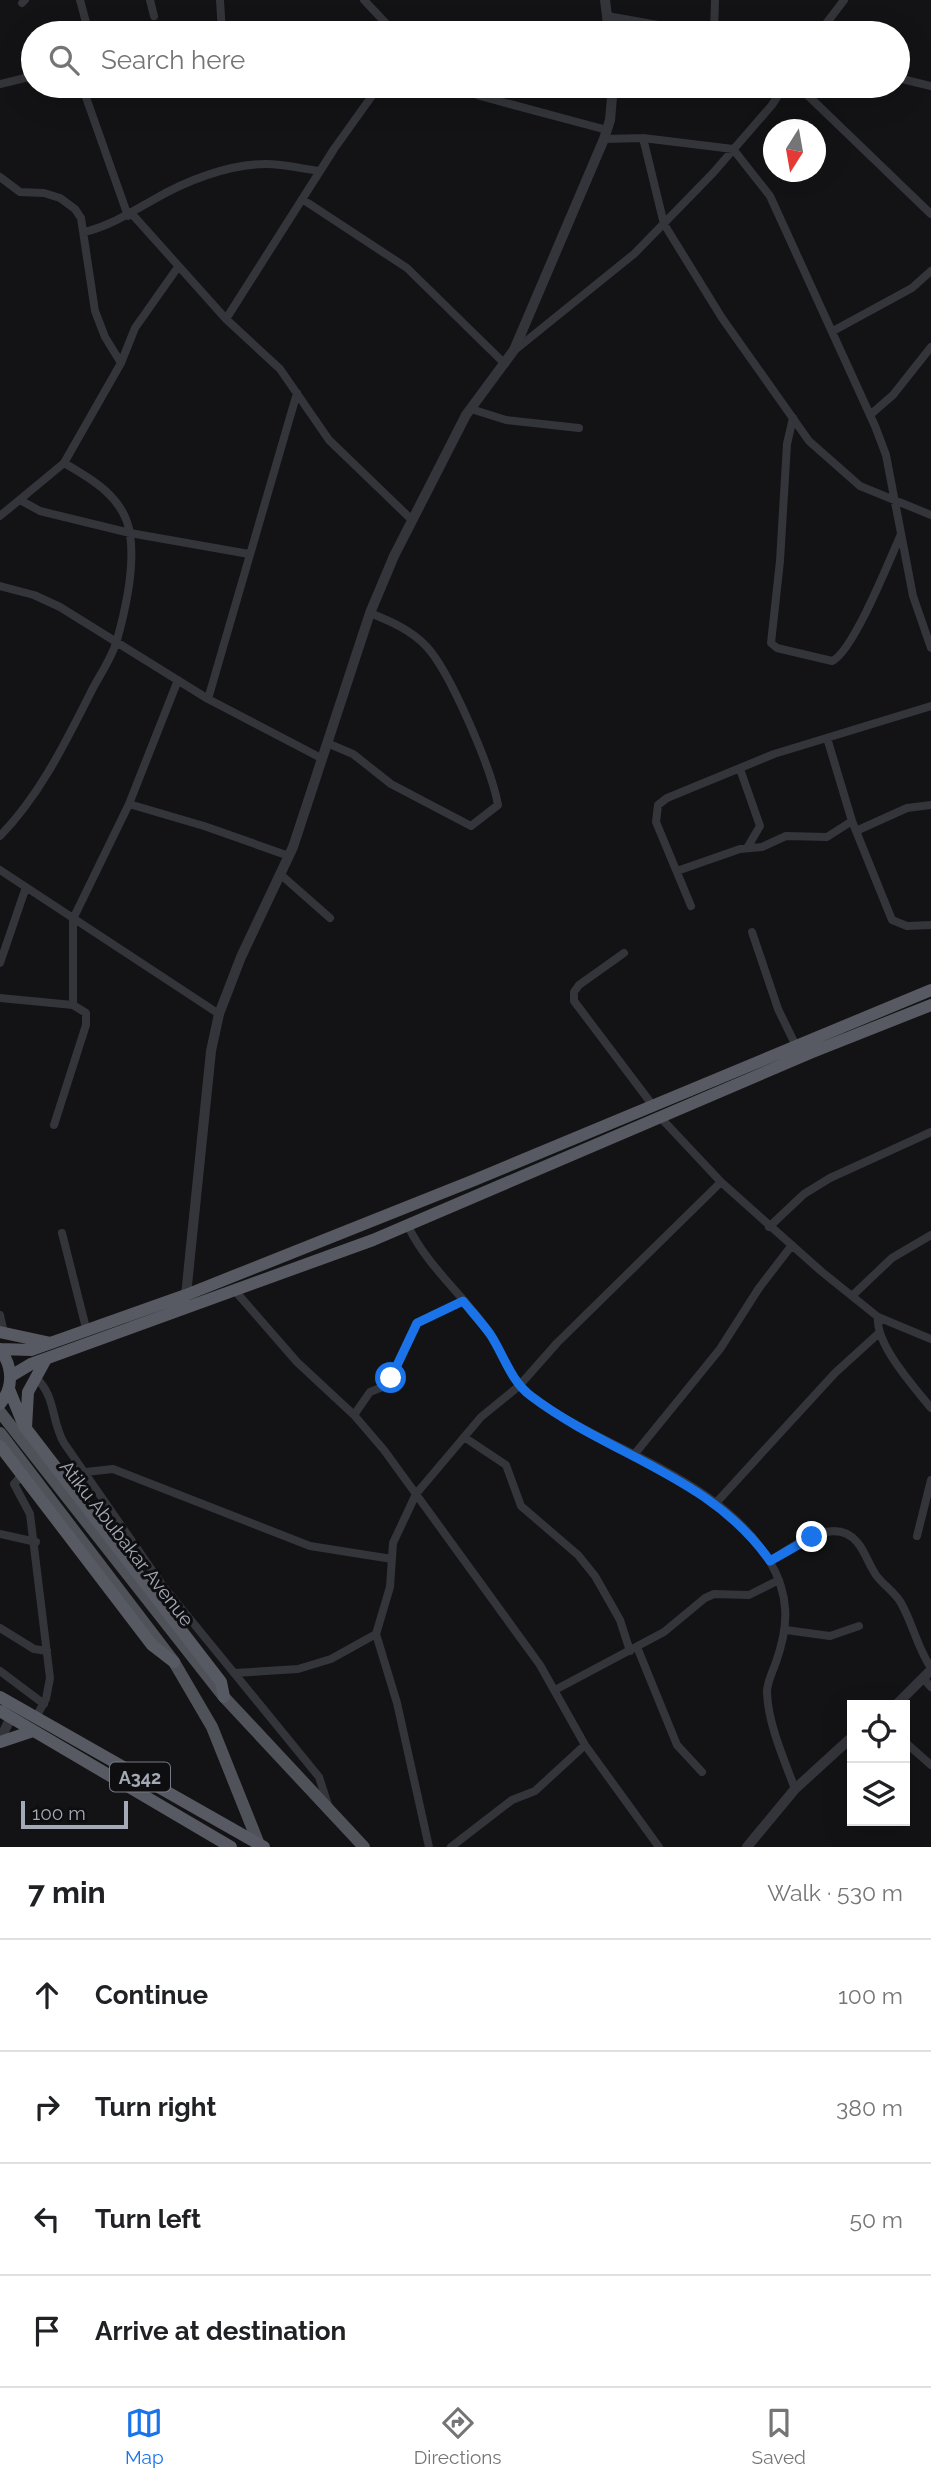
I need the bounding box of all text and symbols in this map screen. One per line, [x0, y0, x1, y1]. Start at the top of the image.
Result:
search box [21, 21, 910, 98]
icon: search [45, 41, 83, 79]
text: Search here [101, 45, 245, 75]
north arrow [763, 119, 826, 182]
route start [375, 1362, 406, 1393]
street label: Atiku Abubakar Avenue [56, 1456, 198, 1630]
route end [796, 1521, 827, 1552]
map controls [847, 1700, 910, 1826]
button: locate [847, 1700, 910, 1763]
road number: A342 [110, 1762, 170, 1792]
button: layers [847, 1763, 910, 1826]
scale bar [21, 1798, 128, 1830]
text: 100 m [32, 1802, 86, 1824]
text: 7 min [28, 1875, 106, 1910]
text: Walk · 530 m [767, 1879, 903, 1906]
icon: ahead [28, 1976, 66, 2014]
text: Continue [95, 1980, 208, 2010]
text: 100 m [838, 1982, 903, 2009]
icon: right [28, 2088, 66, 2126]
text: Turn right [95, 2092, 216, 2122]
text: 380 m [836, 2094, 903, 2121]
icon: left [28, 2200, 66, 2238]
text: Turn left [95, 2204, 201, 2234]
text: 50 m [849, 2206, 903, 2233]
icon: arrive [28, 2312, 66, 2350]
text: Arrive at destination [95, 2316, 346, 2346]
tab: Map [125, 2404, 164, 2468]
tab: Directions [414, 2404, 502, 2468]
tab: Saved [752, 2404, 806, 2468]

